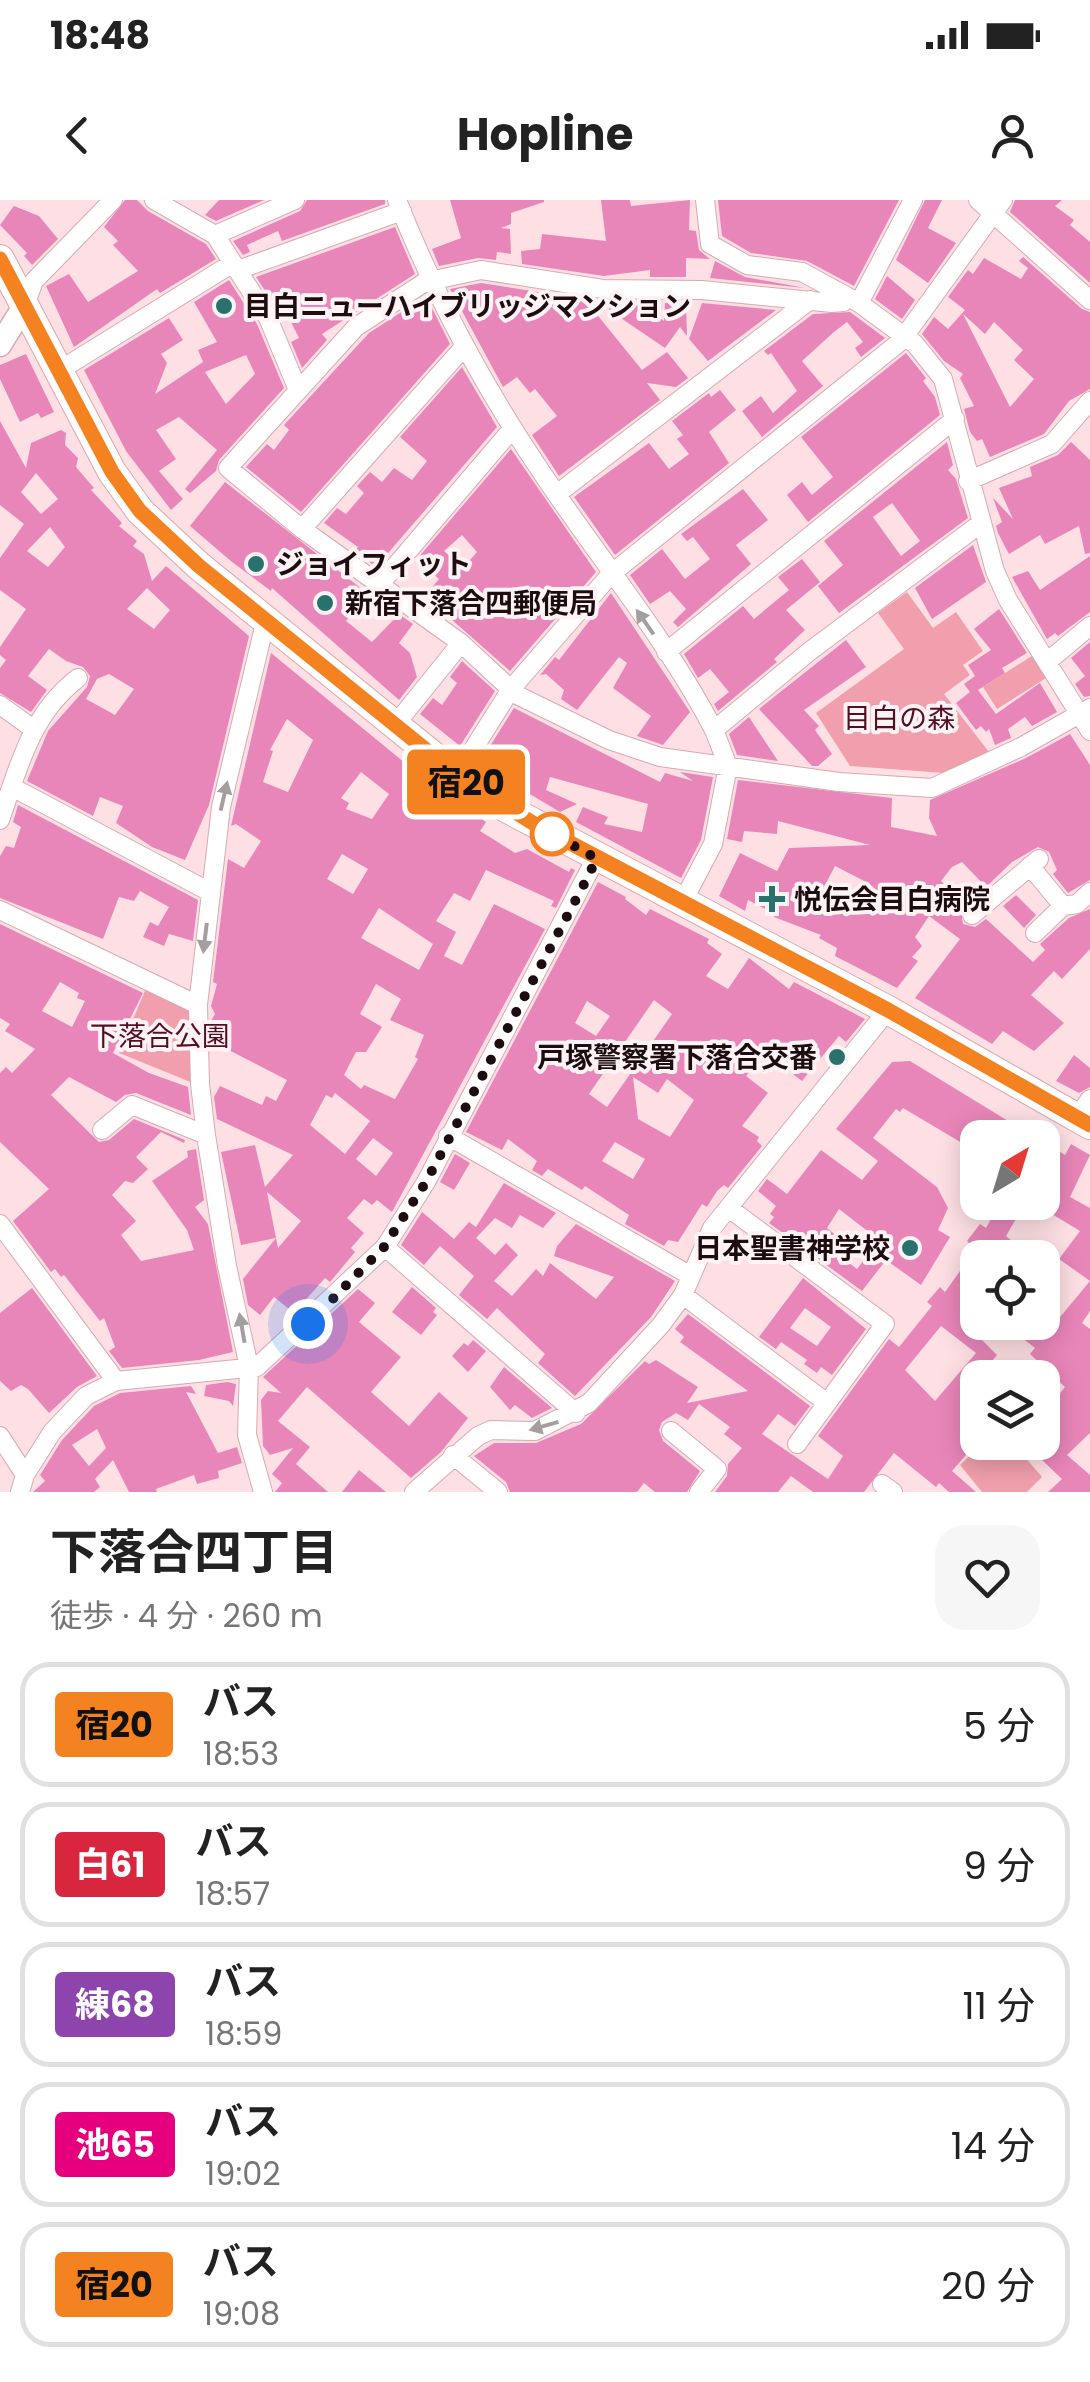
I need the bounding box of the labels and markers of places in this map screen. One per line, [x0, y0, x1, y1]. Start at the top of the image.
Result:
place label: 目白ニューハイブリッジマンション [244, 287, 691, 326]
marker: 目白ニューハイブリッジマンション [213, 295, 235, 317]
place label: ジョイフィット [276, 545, 471, 584]
marker: ジョイフィット [245, 553, 267, 575]
place label: 新宿下落合四郵便局 [345, 584, 597, 623]
marker: 新宿下落合四郵便局 [314, 592, 336, 614]
unlabelled marker [531, 813, 573, 855]
place label: 悦伝会目白病院 [794, 880, 990, 919]
marker: 悦伝会目白病院 [759, 886, 785, 912]
place label: 戸塚警察署下落合交番 [537, 1038, 817, 1077]
marker: 戸塚警察署下落合交番 [826, 1046, 848, 1068]
place label: 日本聖書神学校 [694, 1229, 890, 1268]
marker: 日本聖書神学校 [899, 1237, 921, 1259]

